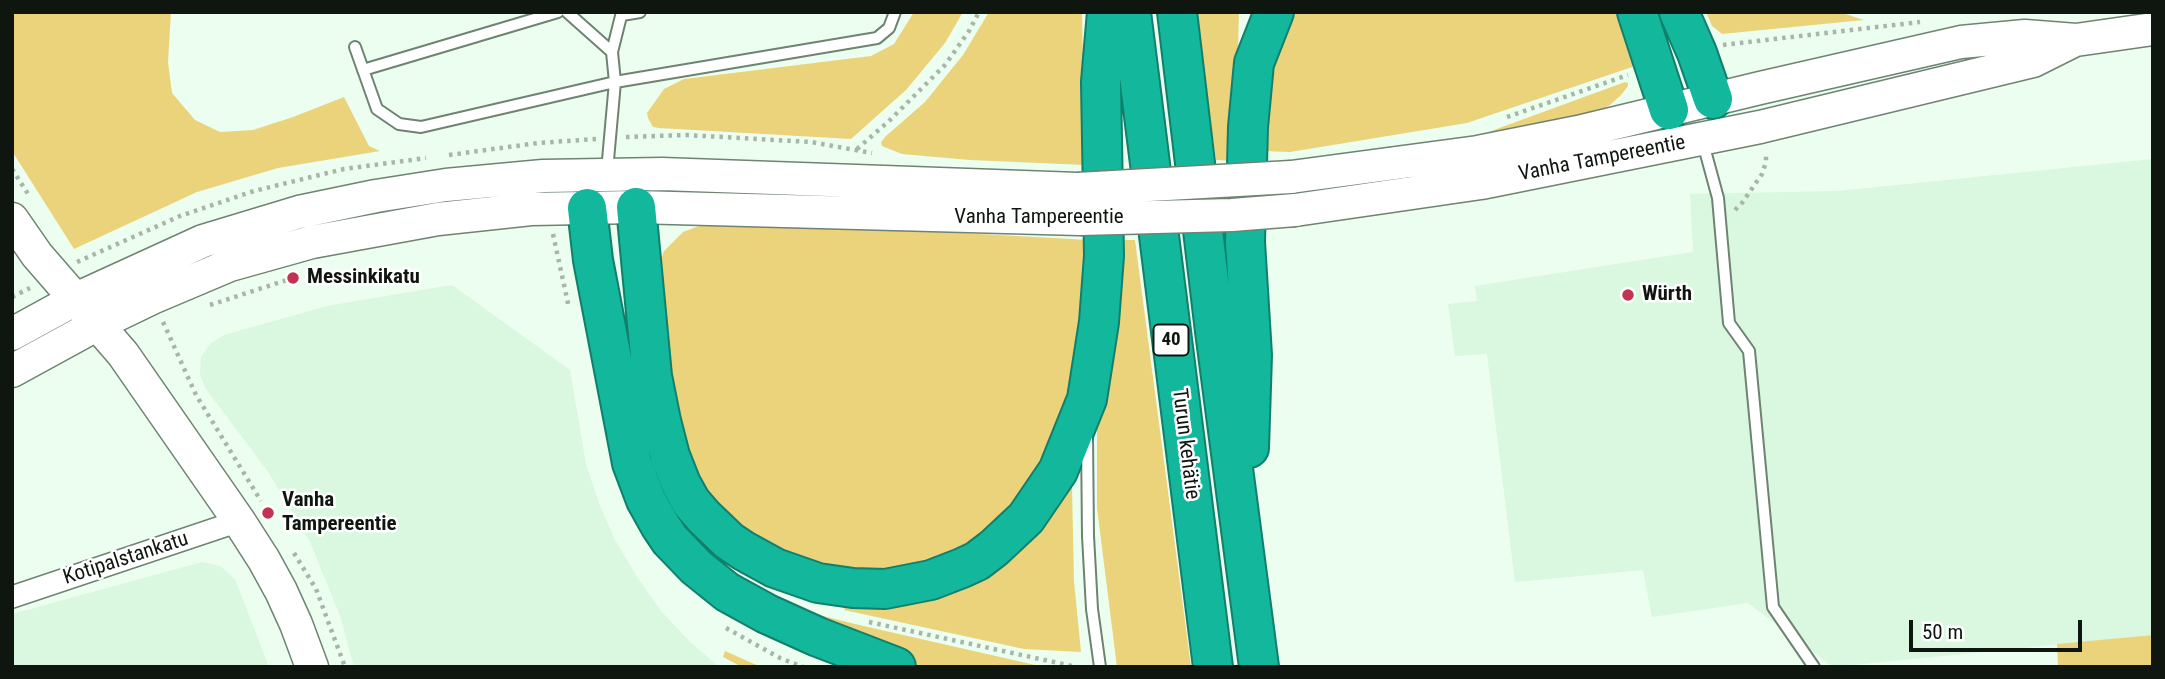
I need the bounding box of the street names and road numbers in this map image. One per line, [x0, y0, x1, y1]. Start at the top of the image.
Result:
street label: Vanha Tampereentie [1516, 130, 1688, 188]
street label: Vanha Tampereentie [954, 205, 1124, 231]
road number: 40 [1154, 324, 1188, 356]
street label: Turun kehätie [1166, 387, 1204, 501]
street label: Kotipalstankatu [60, 527, 192, 591]

